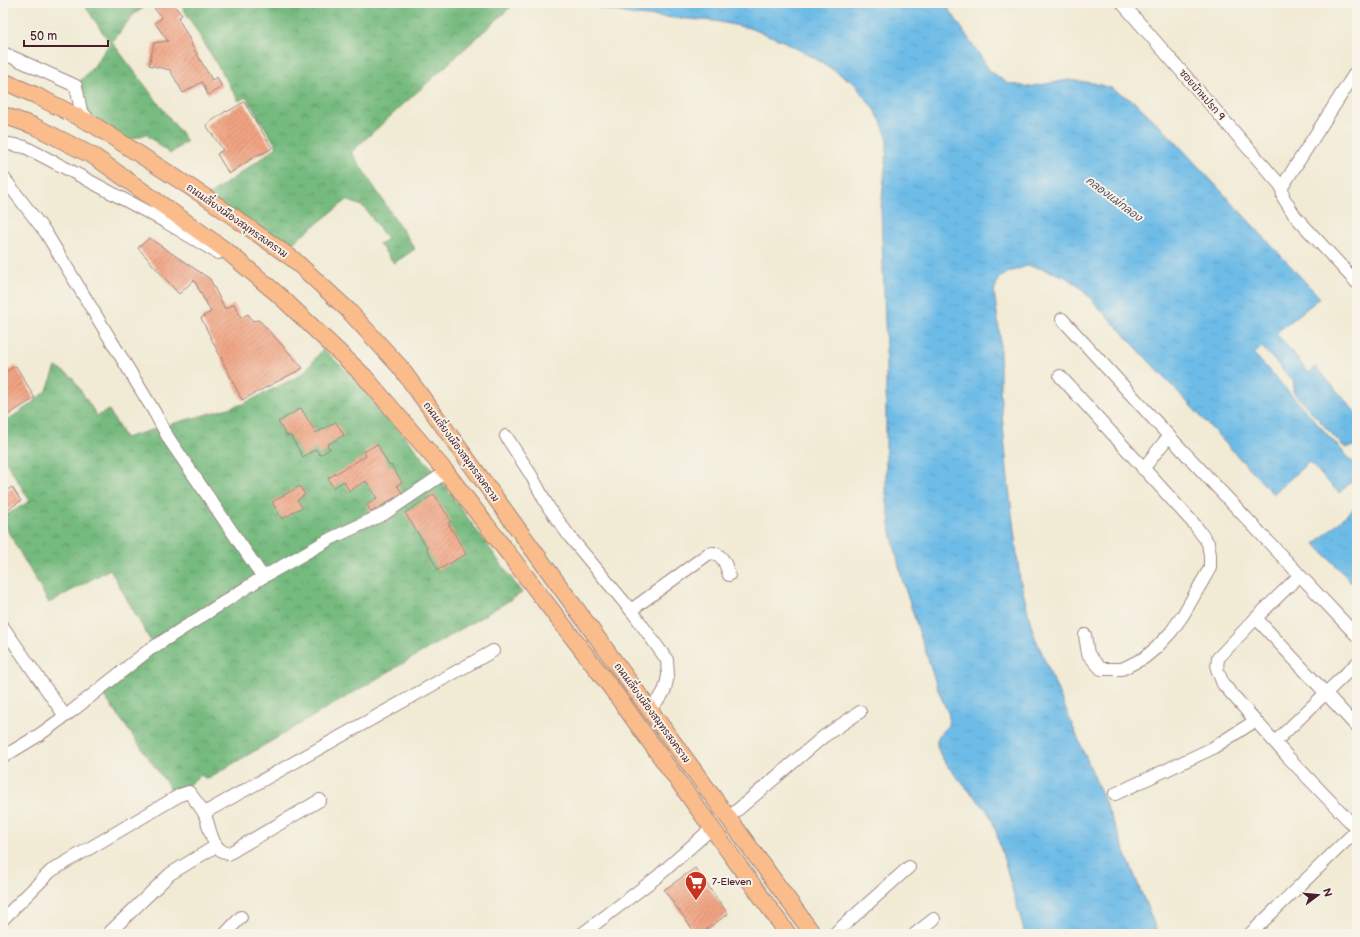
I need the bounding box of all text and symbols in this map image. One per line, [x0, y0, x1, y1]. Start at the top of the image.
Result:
scale bar [24, 22, 108, 48]
text: 50 m [30, 29, 57, 44]
street label: ซอยบ้านปรก 9 [1177, 67, 1228, 123]
water label: คลองแม่กลอง [1083, 173, 1147, 225]
street label: ถนนเลี่ยงเมืองสมุทรสงคราม [183, 178, 292, 262]
street label: ถนนเลี่ยงเมืองสมุทรสงคราม [419, 397, 505, 506]
street label: ถนนเลี่ยงเมืองสมุทรสงคราม [610, 658, 696, 767]
supermarket icon: 7-Eleven [683, 869, 709, 902]
north arrow [1298, 875, 1338, 915]
place label: 7-Eleven [712, 876, 752, 888]
text: N [1320, 887, 1335, 898]

